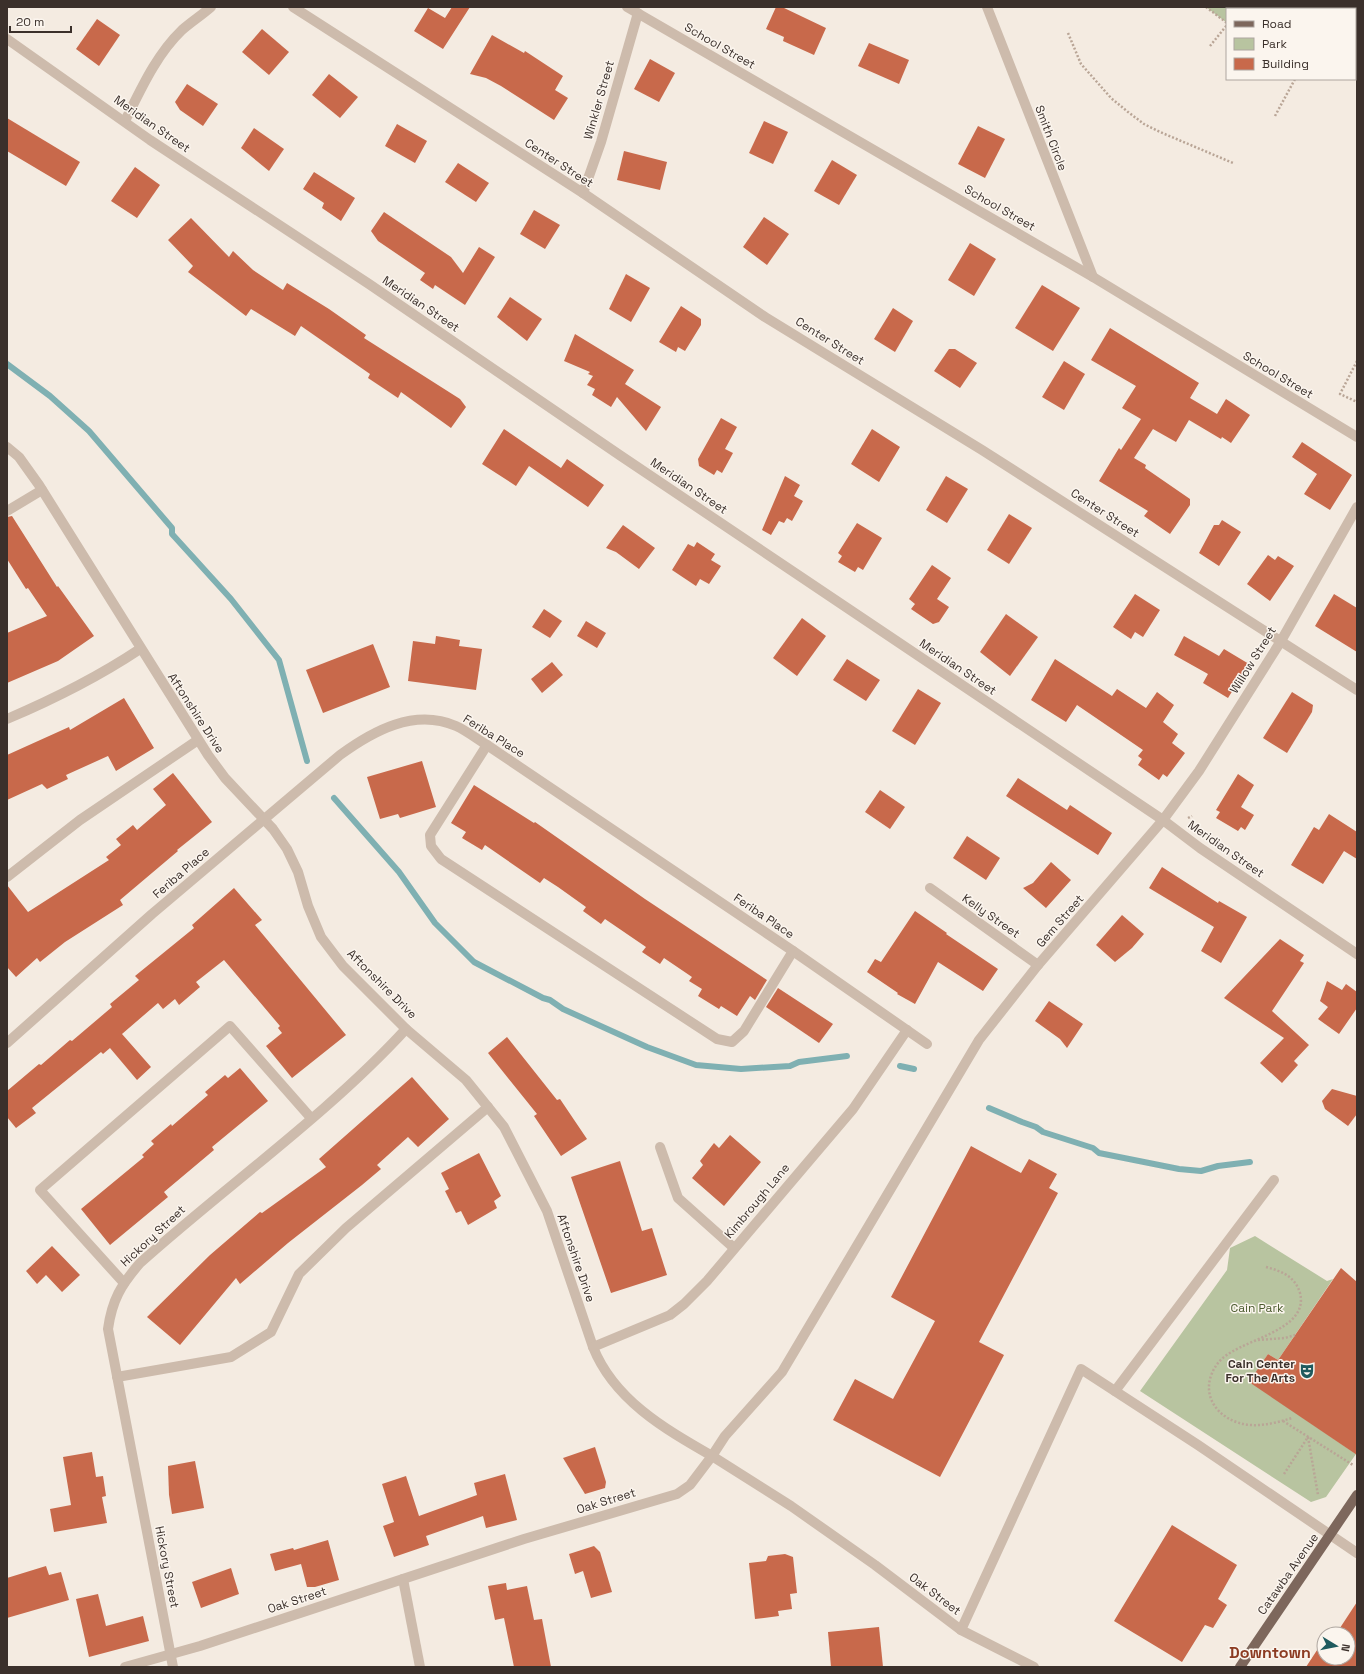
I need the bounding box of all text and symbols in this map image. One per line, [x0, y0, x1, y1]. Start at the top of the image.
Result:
scale bar [10, 8, 71, 34]
legend [1226, 8, 1356, 80]
text: 20 m [16, 14, 44, 30]
text: Road [1262, 16, 1291, 32]
street label: School Street [682, 19, 758, 73]
text: Park [1262, 36, 1287, 52]
text: Building [1262, 56, 1309, 72]
street label: Winkler Street [580, 59, 618, 141]
street label: Meridian Street [111, 92, 193, 156]
street label: Smith Circle [1031, 103, 1071, 173]
street label: Center Street [522, 135, 596, 191]
street label: School Street [962, 181, 1038, 235]
street label: Meridian Street [379, 272, 463, 336]
street label: Center Street [792, 313, 868, 369]
street label: School Street [1240, 348, 1316, 402]
street label: Meridian Street [647, 454, 731, 518]
street label: Center Street [1068, 485, 1142, 541]
street label: Willow Street [1226, 624, 1280, 696]
street label: Meridian Street [916, 635, 1000, 699]
street label: Aftonshire Drive [164, 670, 228, 756]
street label: Feriba Place [460, 711, 528, 761]
street label: Meridian Street [1185, 817, 1267, 881]
street label: Feriba Place [149, 844, 213, 902]
street label: Feriba Place [731, 890, 797, 942]
street label: Kelly Street [959, 890, 1023, 942]
street label: Gem Street [1033, 891, 1087, 951]
street label: Aftonshire Drive [344, 946, 420, 1022]
street label: Kimbrough Lane [721, 1160, 793, 1242]
street label: Hickory Street [117, 1202, 189, 1270]
street label: Aftonshire Drive [553, 1212, 599, 1304]
park label: Cain Park [1231, 1300, 1284, 1316]
place label: Cain Center For The Arts [1225, 1356, 1295, 1386]
theatre icon: Cain Center For The Arts [1298, 1362, 1316, 1380]
street label: Oak Street [574, 1484, 638, 1518]
street label: Hickory Street [151, 1525, 183, 1609]
street label: Catawba Avenue [1254, 1530, 1322, 1618]
street label: Oak Street [906, 1569, 964, 1619]
street label: Oak Street [265, 1583, 329, 1617]
north arrow [1316, 1626, 1356, 1666]
district label: Downtown [1229, 1642, 1311, 1663]
text: N [1338, 1643, 1353, 1653]

